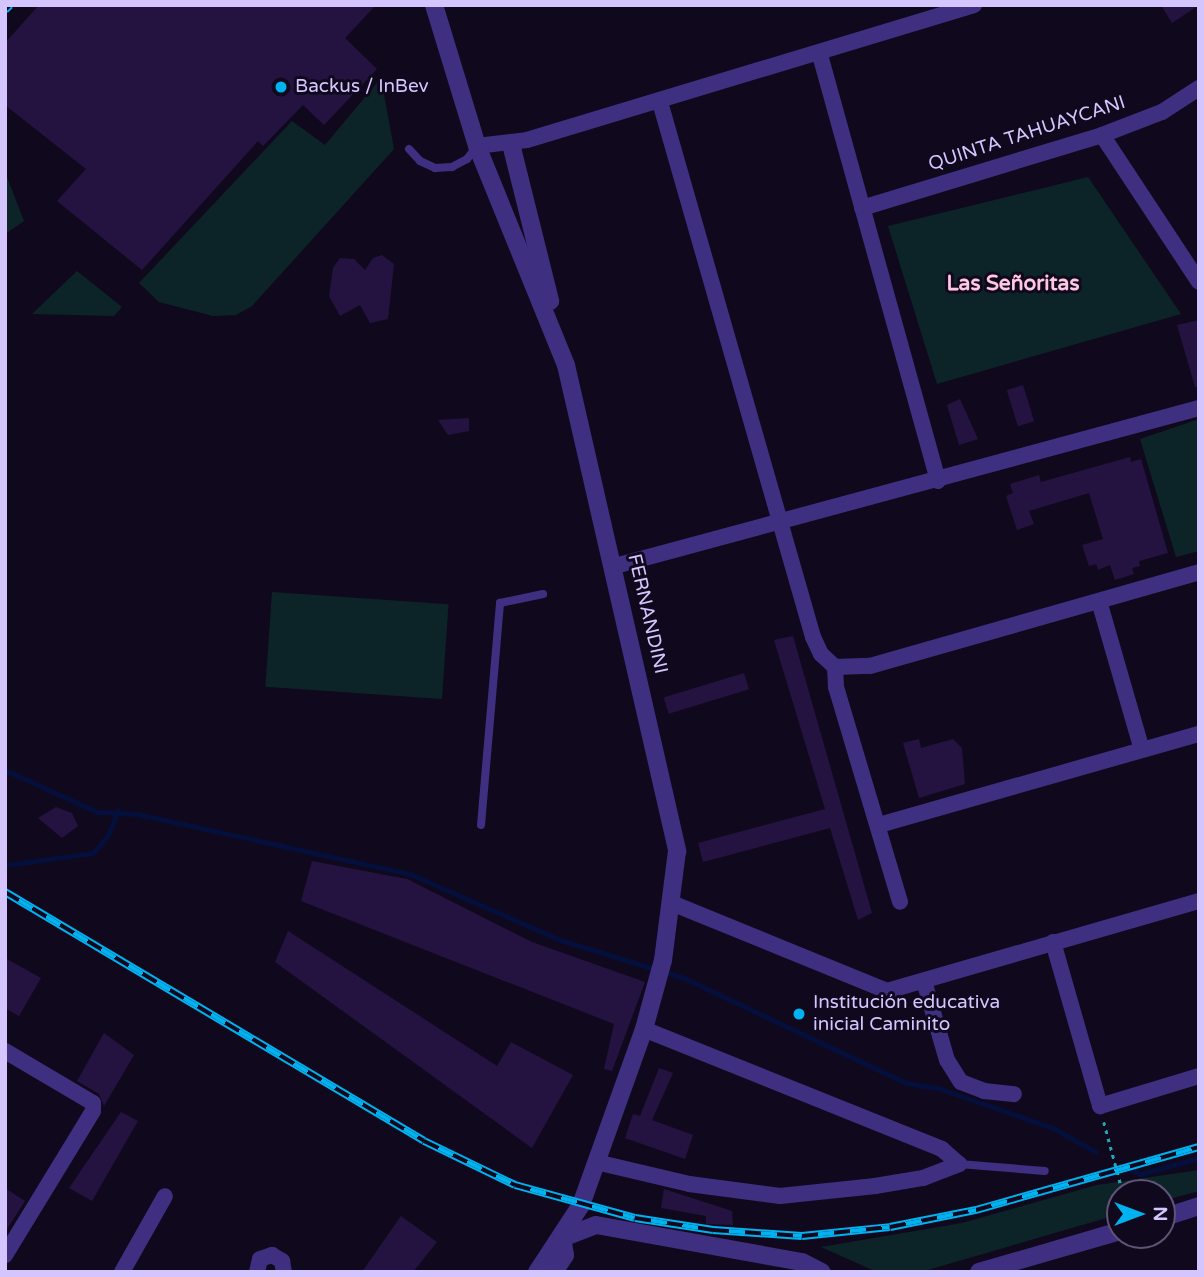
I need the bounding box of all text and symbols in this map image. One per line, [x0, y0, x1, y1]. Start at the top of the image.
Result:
place label: Backus / InBev [295, 76, 429, 98]
marker: Backus / InBev [273, 79, 289, 95]
street label: QUINTA TAHUAYCANI [926, 91, 1128, 177]
district label: Las Señoritas [947, 271, 1079, 297]
street label: FERNANDINI [622, 552, 672, 676]
place label: Institución educativa inicial Caminito [813, 992, 1000, 1036]
marker: Institución educativa inicial Caminito [791, 1006, 807, 1022]
north arrow [1106, 1179, 1176, 1249]
text: N [1149, 1206, 1171, 1222]

